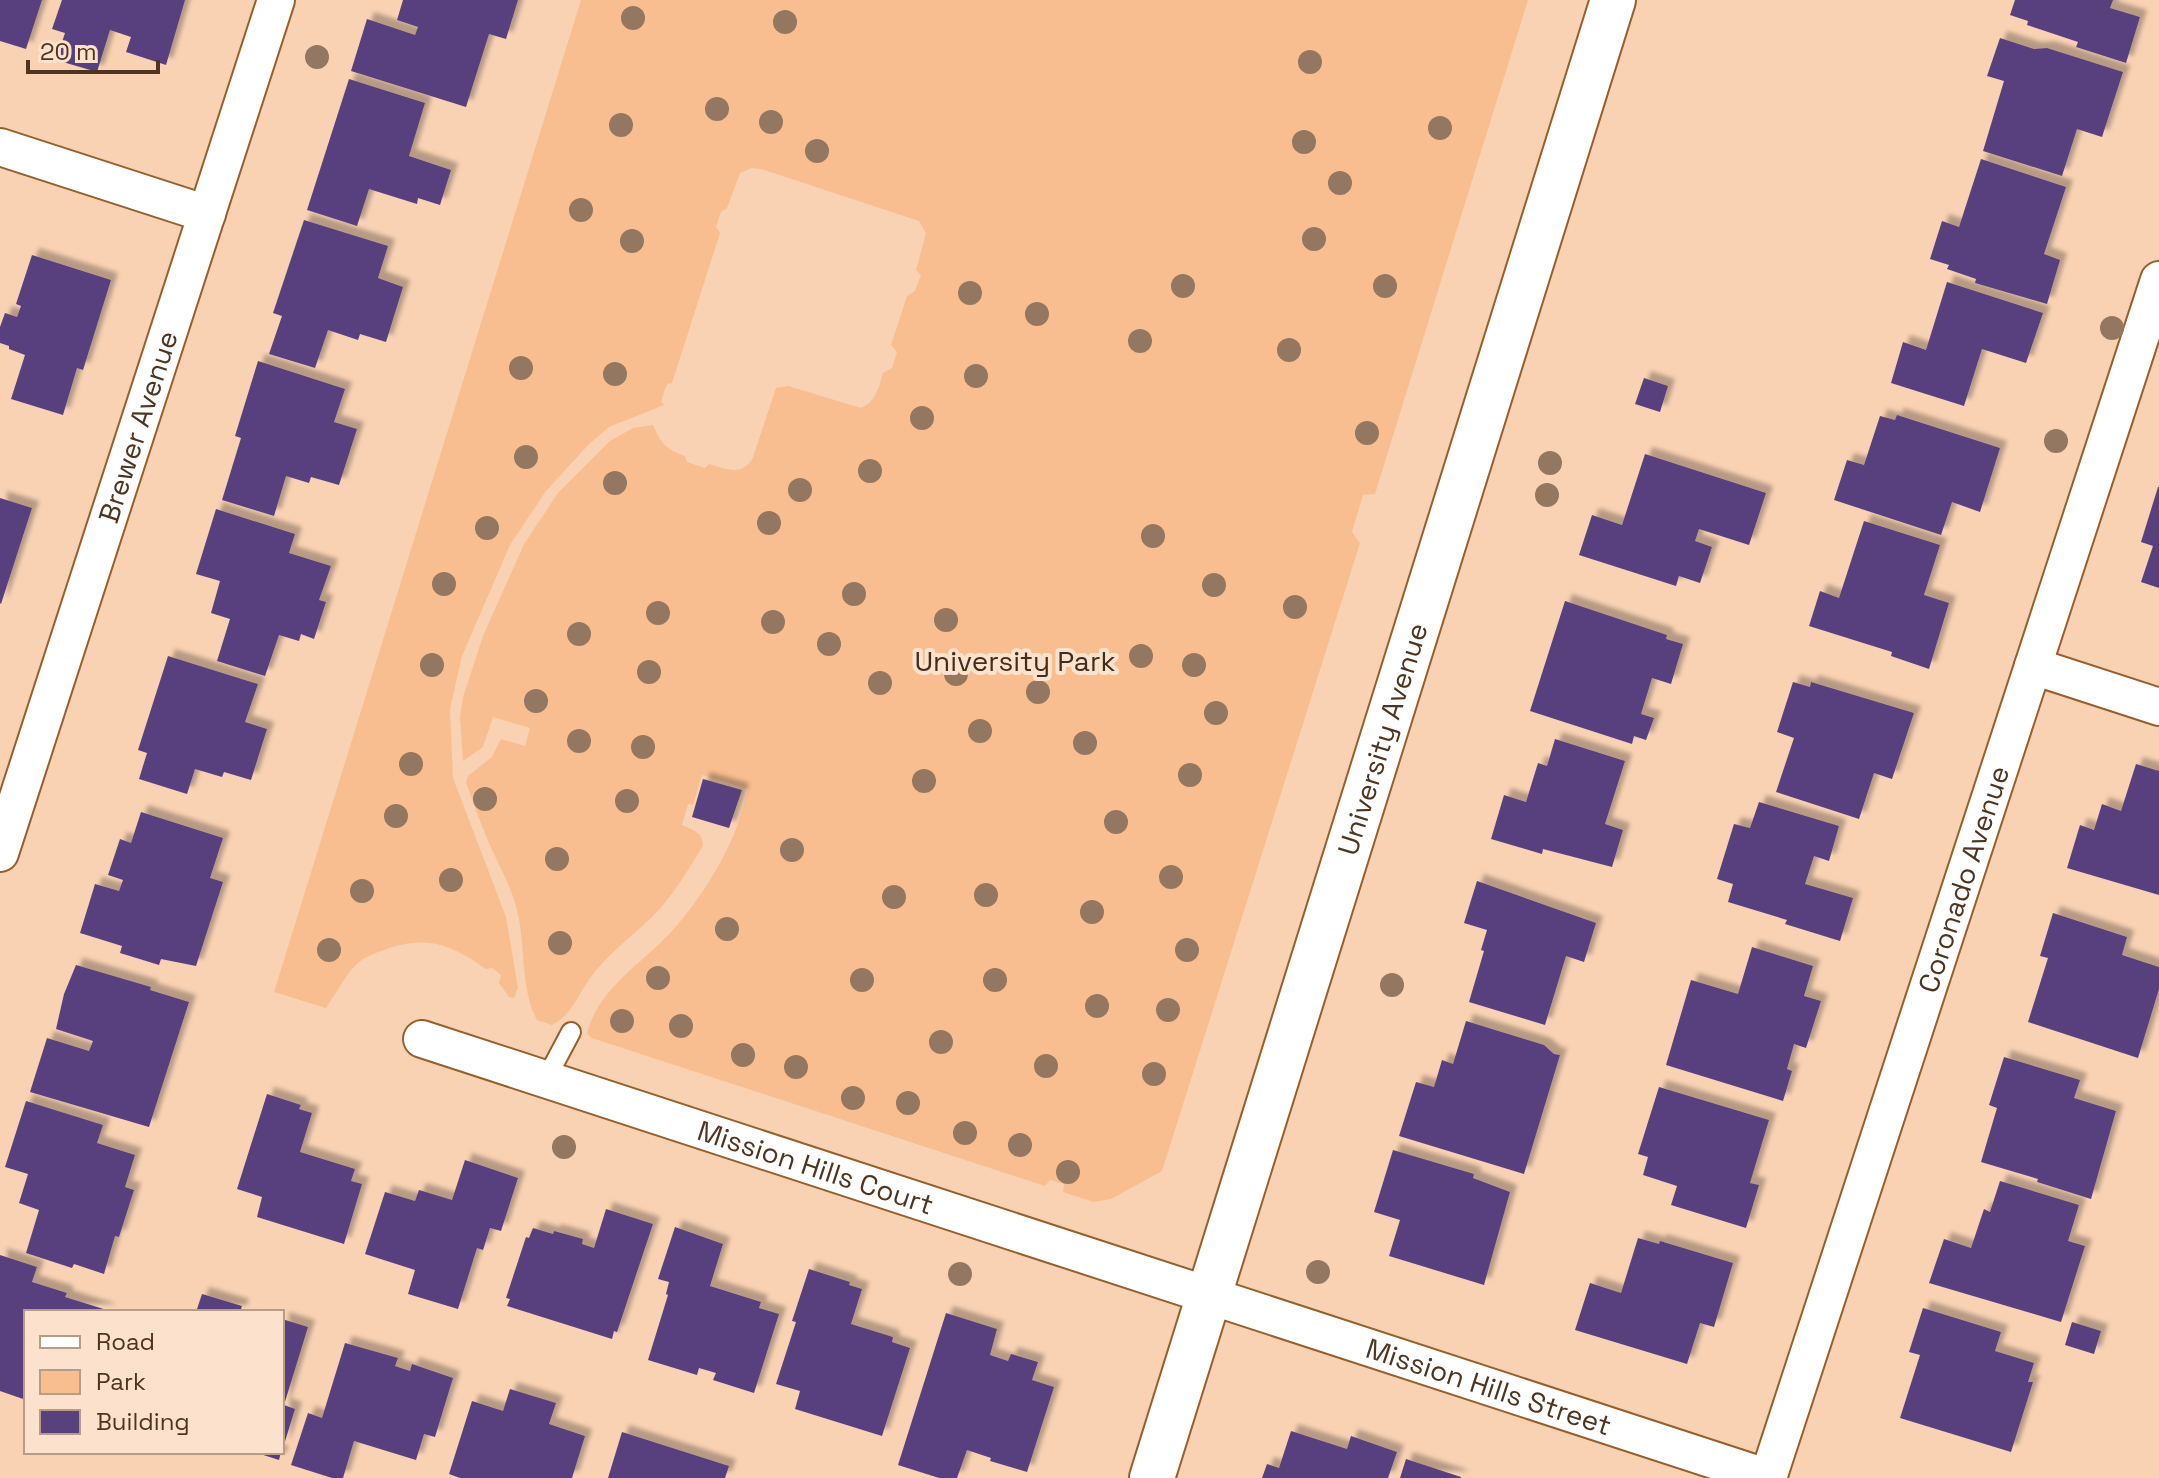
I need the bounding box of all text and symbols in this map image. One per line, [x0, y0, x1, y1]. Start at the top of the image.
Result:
scale bar [28, 24, 158, 74]
text: 20 m [40, 36, 97, 67]
street label: Brewer Avenue [90, 326, 186, 527]
street label: University Avenue [1329, 618, 1436, 860]
park label: University Park [914, 643, 1116, 679]
street label: Coronado Avenue [1910, 761, 2017, 997]
street label: Mission Hills Court [693, 1112, 938, 1223]
legend [24, 1310, 284, 1454]
text: Road [96, 1326, 155, 1357]
street label: Mission Hills Street [1362, 1330, 1616, 1443]
text: Park [96, 1366, 146, 1397]
text: Building [96, 1406, 190, 1437]

